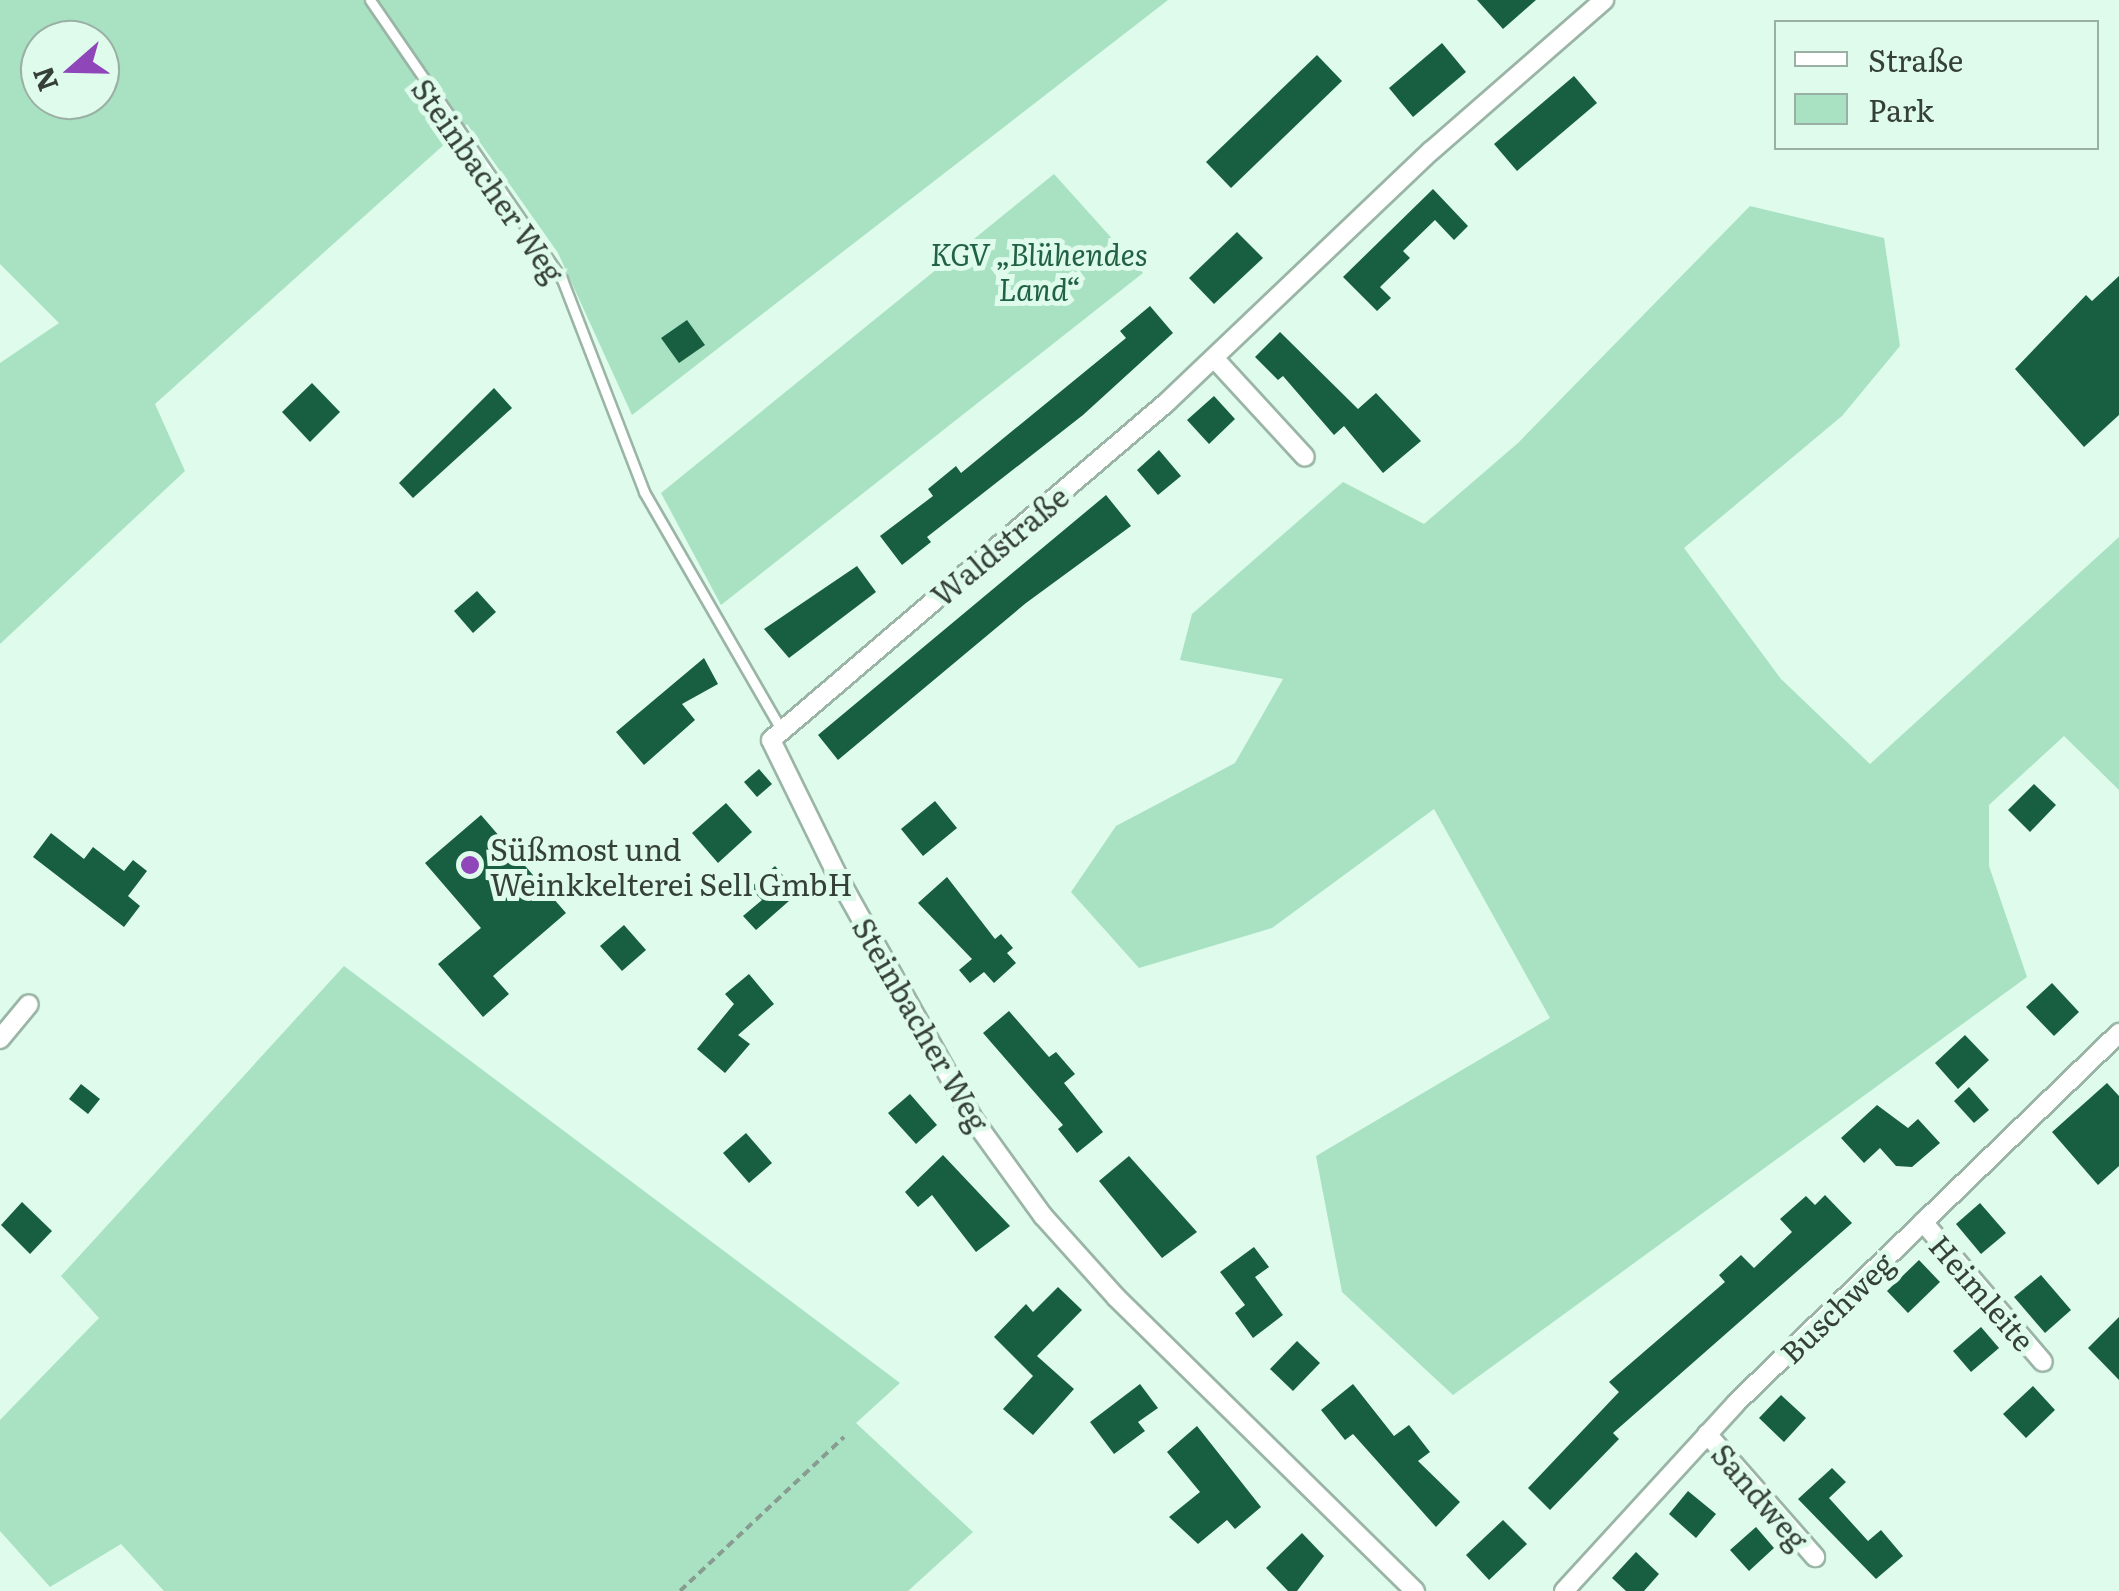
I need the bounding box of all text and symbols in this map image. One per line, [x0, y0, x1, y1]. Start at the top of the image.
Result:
north arrow [20, 20, 120, 120]
legend [1774, 20, 2099, 150]
text: Straße [1868, 37, 1963, 81]
text: N [20, 61, 67, 98]
street label: Steinbacher Weg [405, 71, 573, 289]
text: Park [1868, 87, 1934, 131]
park label: KGV „Blühendes Land“ [930, 235, 1148, 306]
street label: Waldstraße [923, 477, 1075, 613]
place label: Süßmost und Weinkkelterei Sell GmbH [490, 830, 853, 900]
marker: Süßmost und Weinkkelterei Sell GmbH [459, 854, 481, 876]
street label: Steinbacher Weg [846, 911, 998, 1137]
street label: Heimleite [1923, 1227, 2043, 1357]
street label: Buschweg [1772, 1244, 1900, 1370]
street label: Sandweg [1705, 1436, 1817, 1556]

